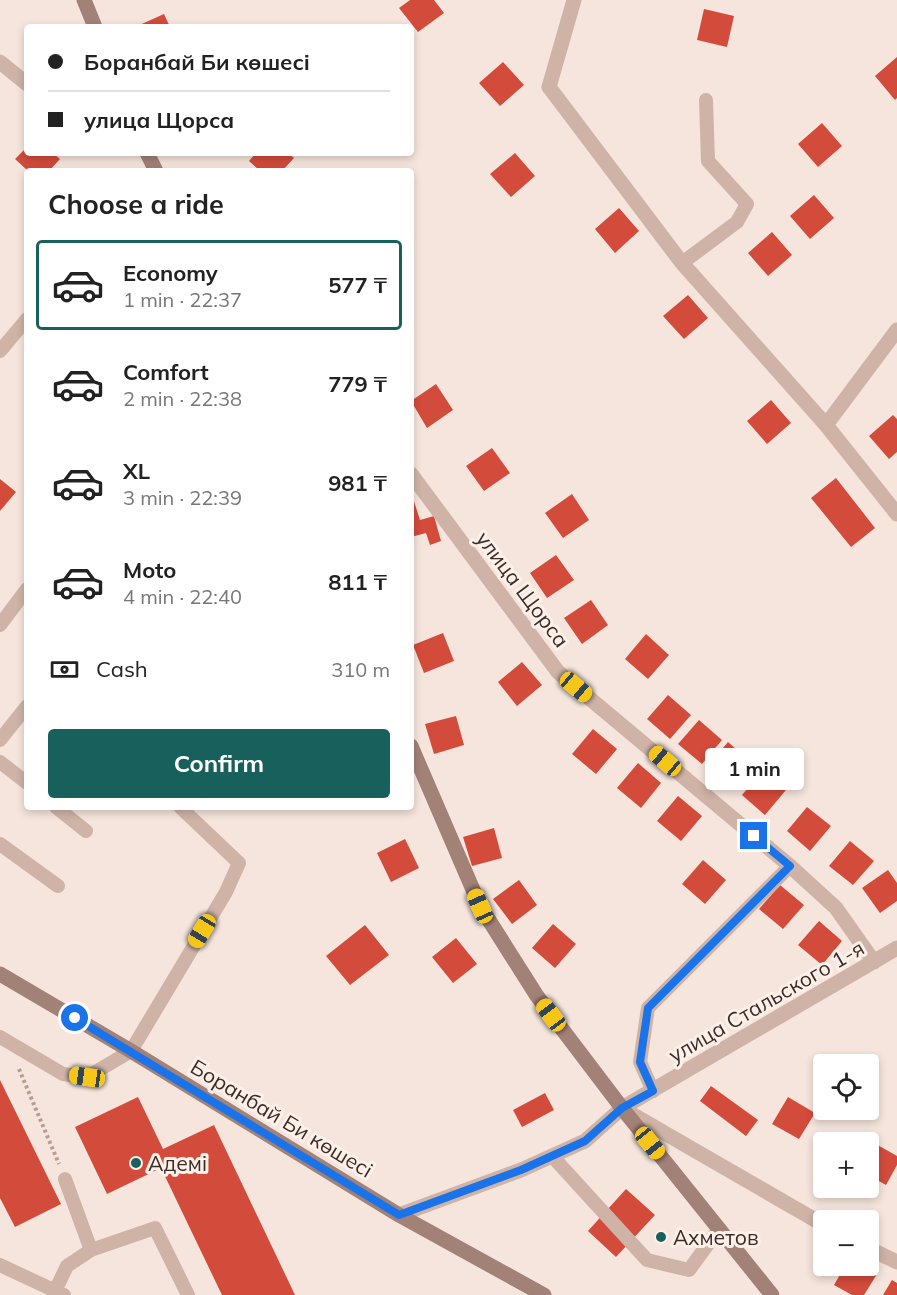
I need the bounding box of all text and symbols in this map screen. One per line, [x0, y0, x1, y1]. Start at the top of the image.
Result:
text: Боранбай Би көшесі [84, 48, 310, 76]
text: улица Щорса [84, 106, 234, 134]
text: Choose a ride [48, 187, 224, 221]
icon: car [51, 258, 105, 312]
text: Economy [123, 259, 218, 287]
text: 577 ₸ [328, 271, 387, 299]
text: 1 min · 22:37 [123, 287, 242, 312]
icon: car [51, 357, 105, 411]
text: Comfort [123, 358, 209, 386]
text: 779 ₸ [328, 370, 387, 398]
text: 2 min · 22:38 [123, 386, 242, 411]
icon: car [51, 456, 105, 510]
text: XL [123, 457, 150, 485]
text: 981 ₸ [328, 469, 387, 497]
text: 3 min · 22:39 [123, 485, 242, 510]
street label: улица Щорса [471, 526, 575, 652]
icon: car [51, 555, 105, 609]
text: Moto [123, 556, 176, 584]
text: 811 ₸ [328, 568, 387, 596]
text: 4 min · 22:40 [123, 584, 242, 609]
icon: cash [48, 653, 81, 686]
text: Cash [96, 655, 148, 683]
text: 310 m [331, 657, 390, 682]
car [556, 669, 596, 705]
button: Confirm [48, 729, 390, 798]
car [645, 743, 685, 779]
callout: 1 min [704, 749, 804, 791]
text: 1 min [728, 756, 781, 781]
route end [740, 822, 767, 849]
car [464, 886, 496, 926]
car [185, 911, 219, 951]
street label: улица Стальского 1-я [664, 934, 868, 1068]
car [533, 995, 569, 1035]
route start [61, 1004, 88, 1031]
street label: Боранбай Би көшесі [186, 1053, 378, 1183]
map controls [813, 1054, 879, 1276]
button: locate [813, 1054, 879, 1120]
car [68, 1066, 106, 1088]
car [632, 1123, 668, 1163]
button: + [813, 1132, 879, 1198]
place label: Адемi [148, 1150, 207, 1176]
marker: Адемi [129, 1156, 143, 1170]
button: − [813, 1210, 879, 1276]
place label: Ахметов [673, 1224, 759, 1250]
marker: Ахметов [654, 1230, 668, 1244]

